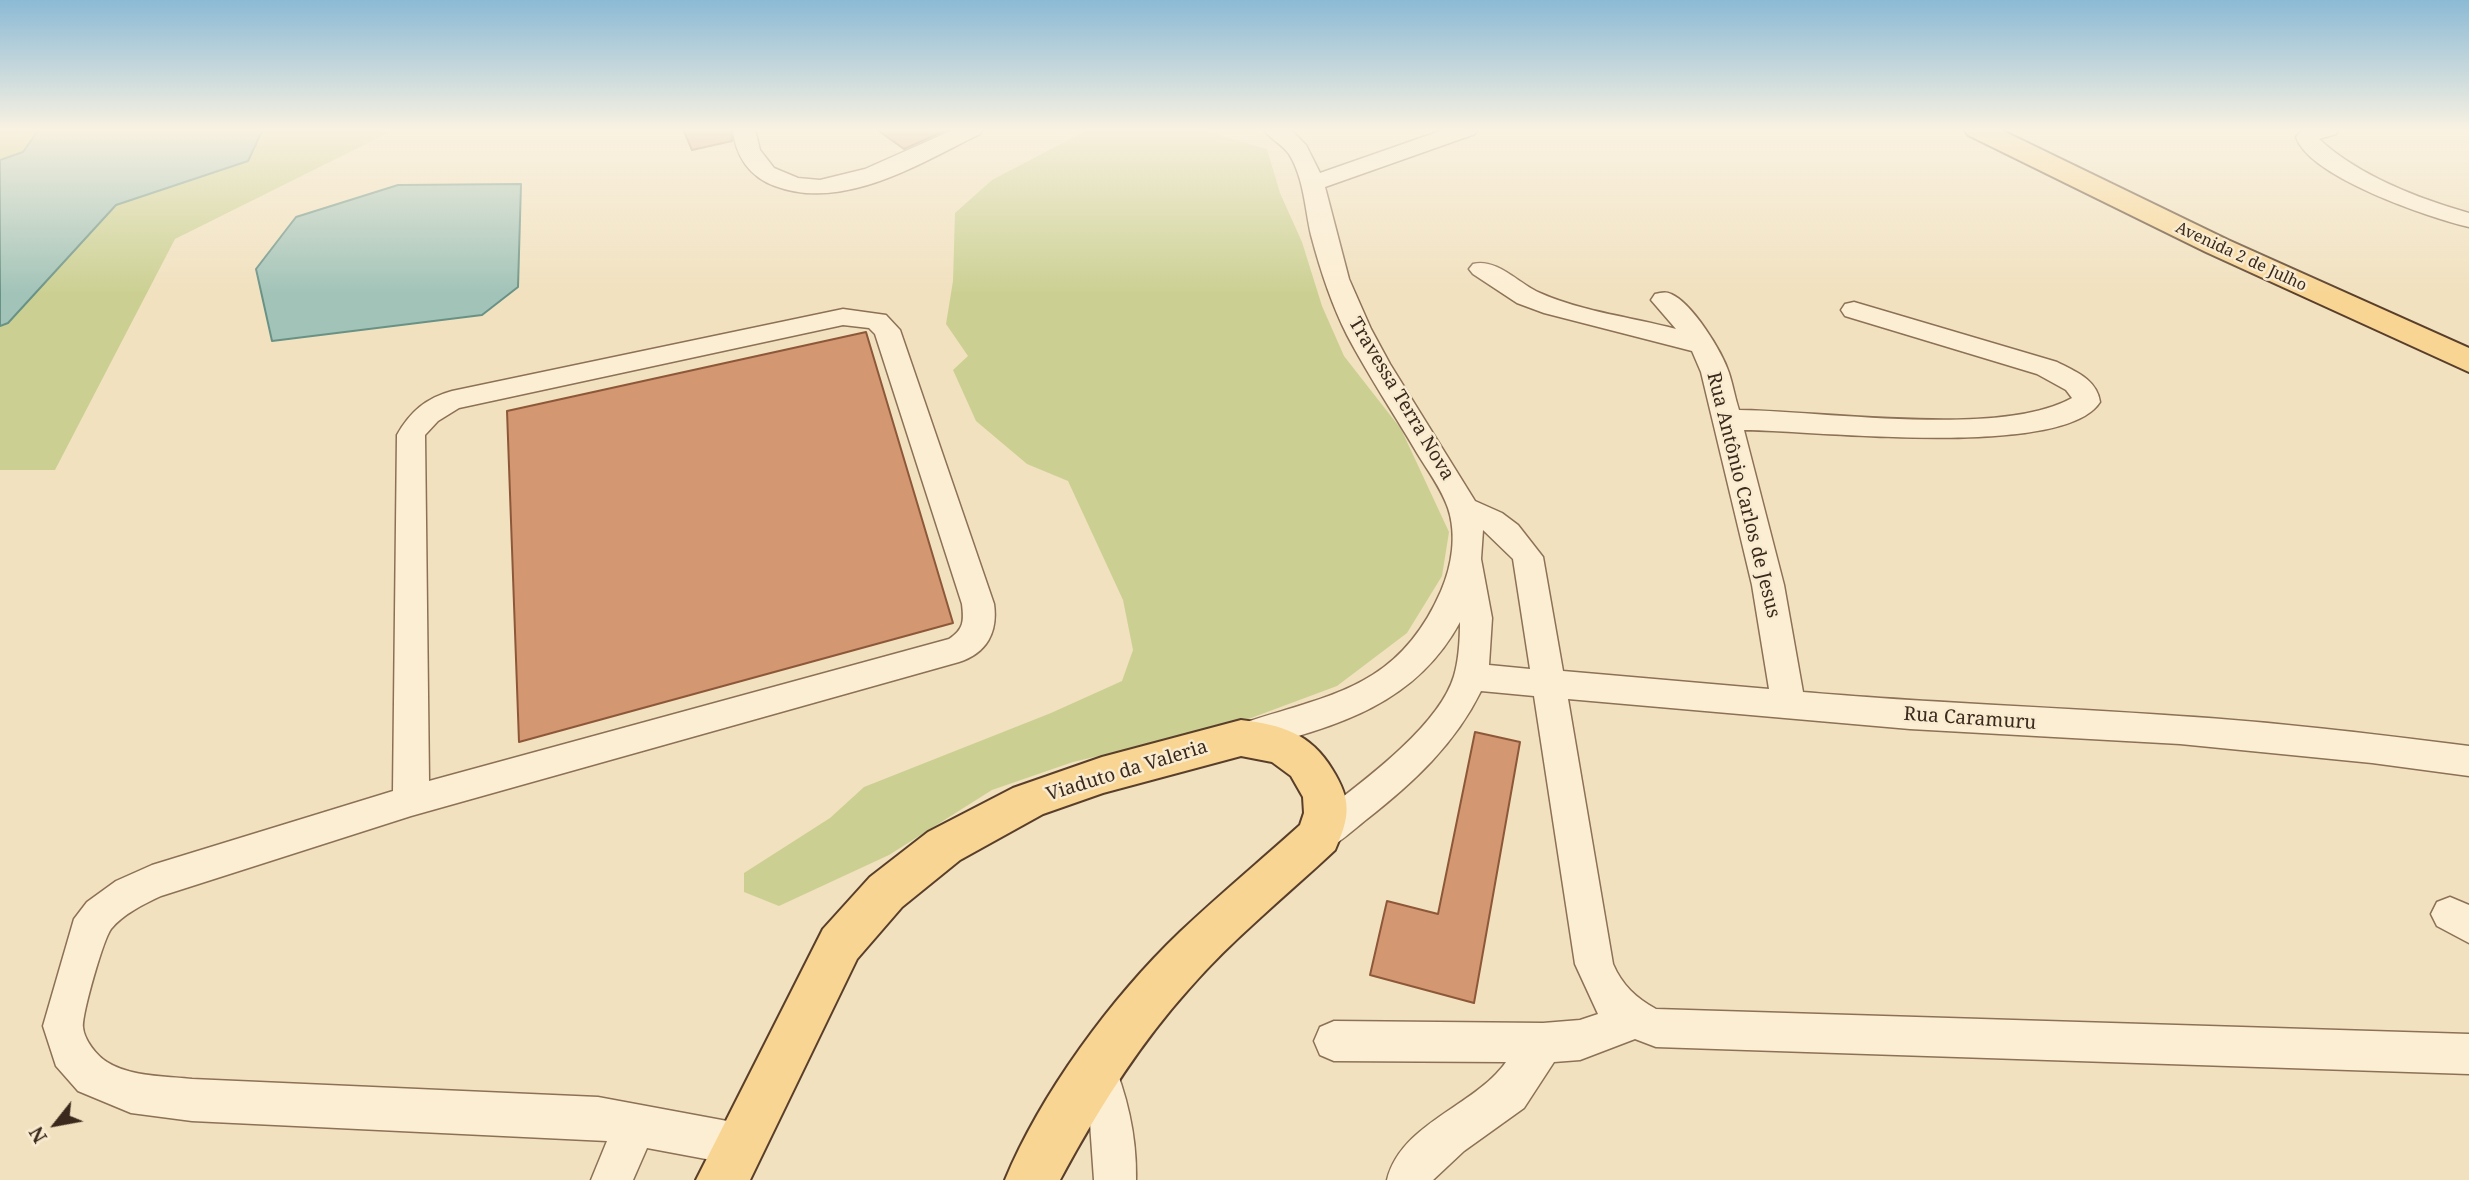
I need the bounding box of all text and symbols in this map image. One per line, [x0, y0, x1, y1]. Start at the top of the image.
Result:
street label: Avenida 2 de Julho [2172, 218, 2310, 296]
street label: Travessa Terra Nova [1343, 313, 1459, 485]
street label: Rua Antônio Carlos de Jesus [1701, 370, 1785, 620]
street label: Rua Caramuru [1903, 703, 2037, 735]
street label: Viaduto da Valeria [1044, 736, 1210, 806]
north arrow [21, 1089, 91, 1159]
text: N [23, 1122, 53, 1148]

